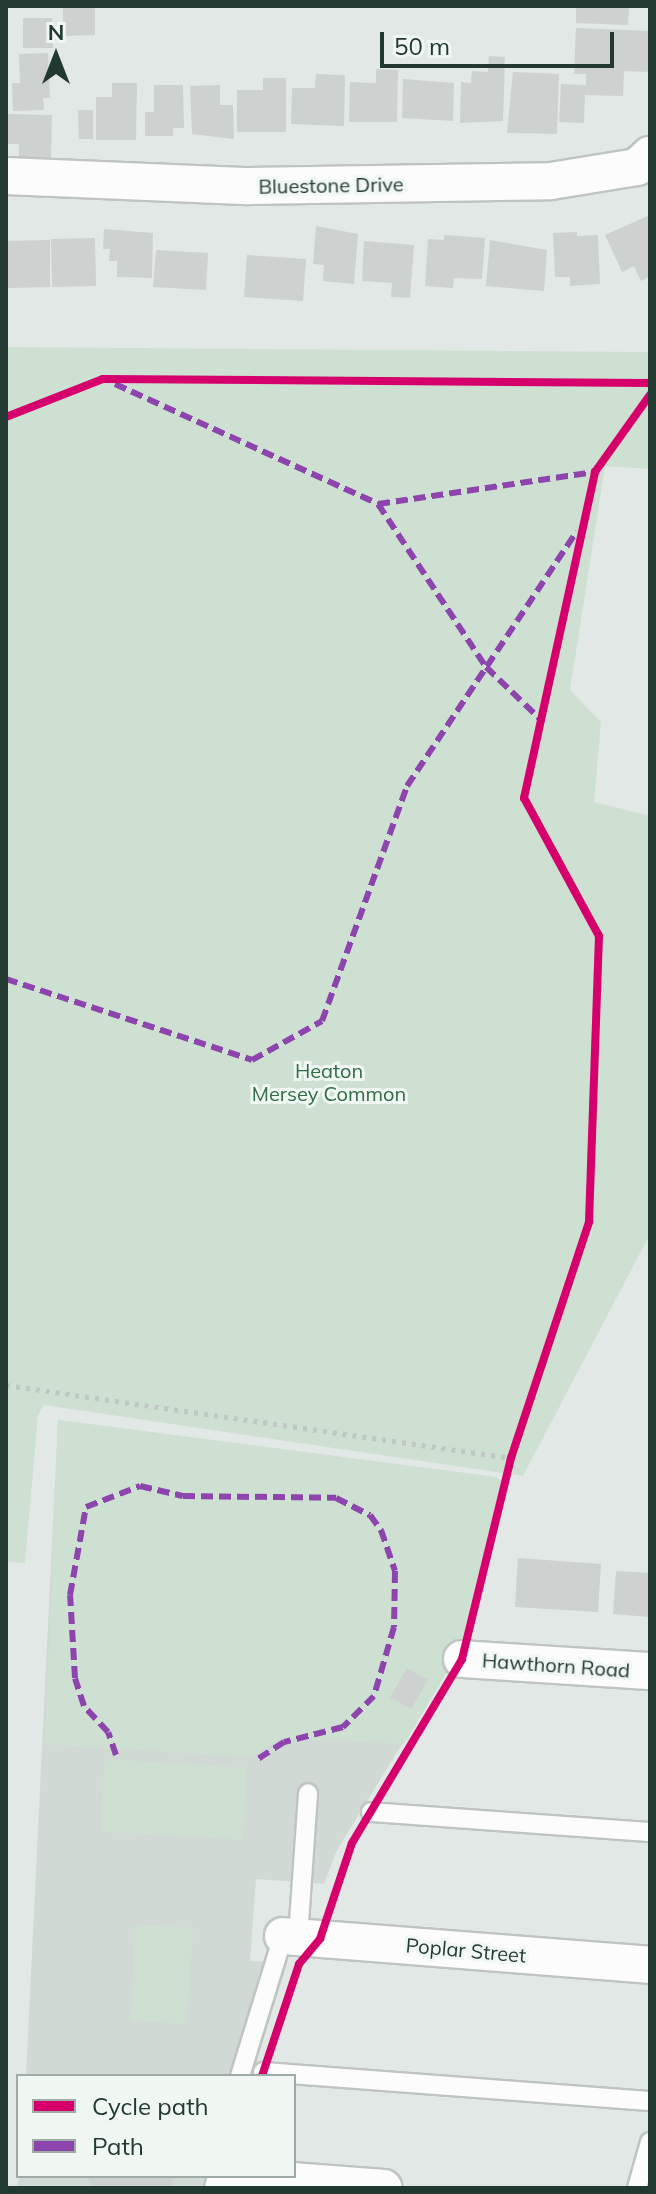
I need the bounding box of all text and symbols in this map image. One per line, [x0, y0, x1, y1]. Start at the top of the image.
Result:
north arrow [16, 16, 96, 96]
scale bar [384, 16, 618, 66]
text: N [48, 18, 64, 46]
text: 50 m [394, 31, 450, 61]
street label: Bluestone Drive [258, 172, 404, 198]
park label: Heaton Mersey Common [252, 1059, 406, 1106]
street label: Hawthorn Road [481, 1648, 631, 1682]
street label: Poplar Street [405, 1933, 527, 1967]
legend [16, 2074, 296, 2178]
text: Cycle path [92, 2091, 209, 2121]
text: Path [92, 2131, 144, 2161]

